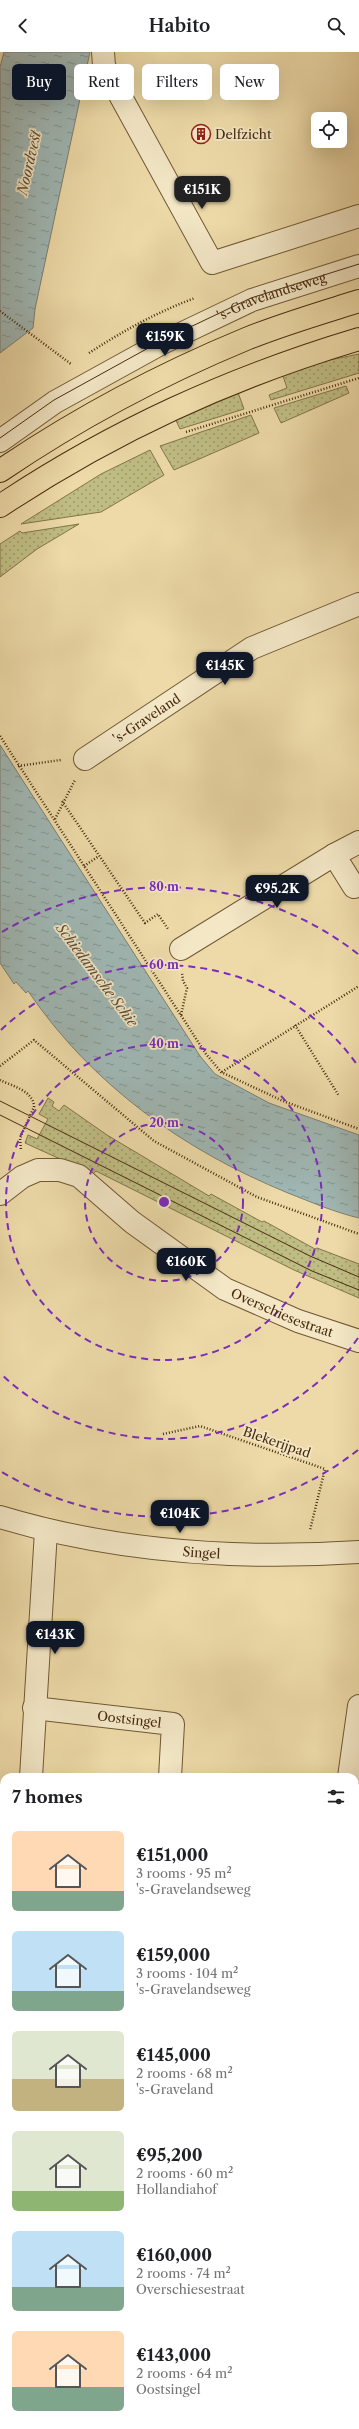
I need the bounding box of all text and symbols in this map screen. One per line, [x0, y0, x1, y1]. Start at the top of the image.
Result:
icon: back [12, 15, 34, 37]
text: Habito [149, 15, 210, 37]
icon: search [325, 15, 347, 37]
chip: Buy [12, 64, 66, 100]
chip: Rent [74, 64, 134, 100]
chip: Filters [142, 64, 212, 100]
chip: New [220, 64, 279, 100]
map controls [311, 112, 347, 148]
button: locate [311, 112, 347, 148]
building icon: Delfzicht [190, 123, 212, 145]
place label: Delfzicht [215, 126, 272, 142]
water label: Noordvest [13, 128, 45, 198]
pin: €151K [174, 176, 230, 210]
text: €151K [183, 181, 221, 197]
street label: 's-Gravelandseweg [214, 269, 328, 324]
pin: €159K [137, 323, 193, 357]
text: €159K [145, 328, 185, 344]
pin: €145K [197, 652, 253, 686]
text: €145K [205, 657, 245, 673]
street label: 's-Graveland [110, 690, 183, 746]
pin: €95.2K [244, 875, 310, 909]
text: 80 m [149, 879, 179, 894]
text: €95.2K [255, 880, 299, 896]
water label: Schiedamsche Schie [52, 919, 142, 1031]
text: 60 m [149, 957, 179, 972]
text: 40 m [149, 1036, 179, 1051]
text: 20 m [149, 1115, 179, 1130]
centre of rings [157, 1195, 171, 1209]
pin: €160K [158, 1248, 214, 1282]
text: €160K [166, 1253, 206, 1269]
street label: Overschiesestraat [229, 1285, 336, 1340]
street label: Blekerijpad [241, 1423, 313, 1461]
pin: €104K [152, 1500, 208, 1534]
text: €104K [160, 1505, 200, 1521]
street label: Singel [182, 1543, 221, 1562]
pin: €143K [27, 1621, 83, 1655]
text: €143K [35, 1626, 75, 1642]
street label: Oostsingel [96, 1707, 163, 1731]
icon: filters [325, 1786, 347, 1808]
text: 7 homes [12, 1787, 83, 1807]
text: €151,000 [136, 1845, 208, 1865]
icon: home [44, 1847, 92, 1895]
text: 3 rooms · 95 m² [136, 1865, 232, 1881]
text: 's-Gravelandseweg [136, 1881, 251, 1897]
text: €159,000 [136, 1945, 210, 1965]
icon: home [44, 1947, 92, 1995]
text: 3 rooms · 104 m² [136, 1965, 238, 1981]
text: 's-Gravelandseweg [136, 1981, 251, 1997]
text: €145,000 [136, 2045, 211, 2065]
icon: home [44, 2047, 92, 2095]
text: 2 rooms · 68 m² [136, 2065, 233, 2081]
text: 's-Graveland [136, 2081, 213, 2097]
text: €95,200 [136, 2145, 203, 2165]
icon: home [44, 2147, 92, 2195]
text: 2 rooms · 60 m² [136, 2165, 233, 2181]
text: Hollandiahof [136, 2181, 217, 2197]
text: €160,000 [136, 2245, 212, 2265]
icon: home [44, 2247, 92, 2295]
text: 2 rooms · 74 m² [136, 2265, 231, 2281]
text: Overschiesestraat [136, 2281, 245, 2297]
text: €143,000 [136, 2345, 211, 2365]
icon: home [44, 2347, 92, 2395]
text: 2 rooms · 64 m² [136, 2365, 233, 2381]
text: Oostsingel [136, 2381, 201, 2397]

